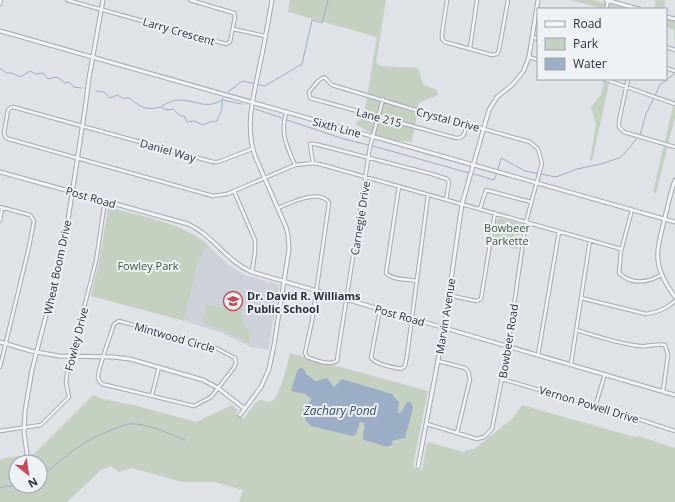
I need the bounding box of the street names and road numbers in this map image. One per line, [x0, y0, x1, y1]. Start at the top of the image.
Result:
street label: Larry Crescent [141, 14, 217, 48]
street label: Crystal Drive [415, 103, 481, 135]
street label: Lane 215 [355, 104, 403, 130]
street label: Sixth Line [311, 113, 363, 141]
street label: Daniel Way [138, 135, 198, 165]
street label: Carnegie Drive [347, 180, 373, 256]
street label: Post Road [64, 183, 118, 211]
street label: Wheat Boom Drive [40, 218, 74, 316]
street label: Marvin Avenue [432, 277, 458, 355]
street label: Post Road [373, 301, 427, 329]
street label: Bowbeer Road [495, 303, 521, 379]
street label: Fowley Drive [61, 306, 91, 372]
street label: Mintwood Circle [133, 318, 217, 356]
street label: Vernon Powell Drive [537, 382, 641, 426]

